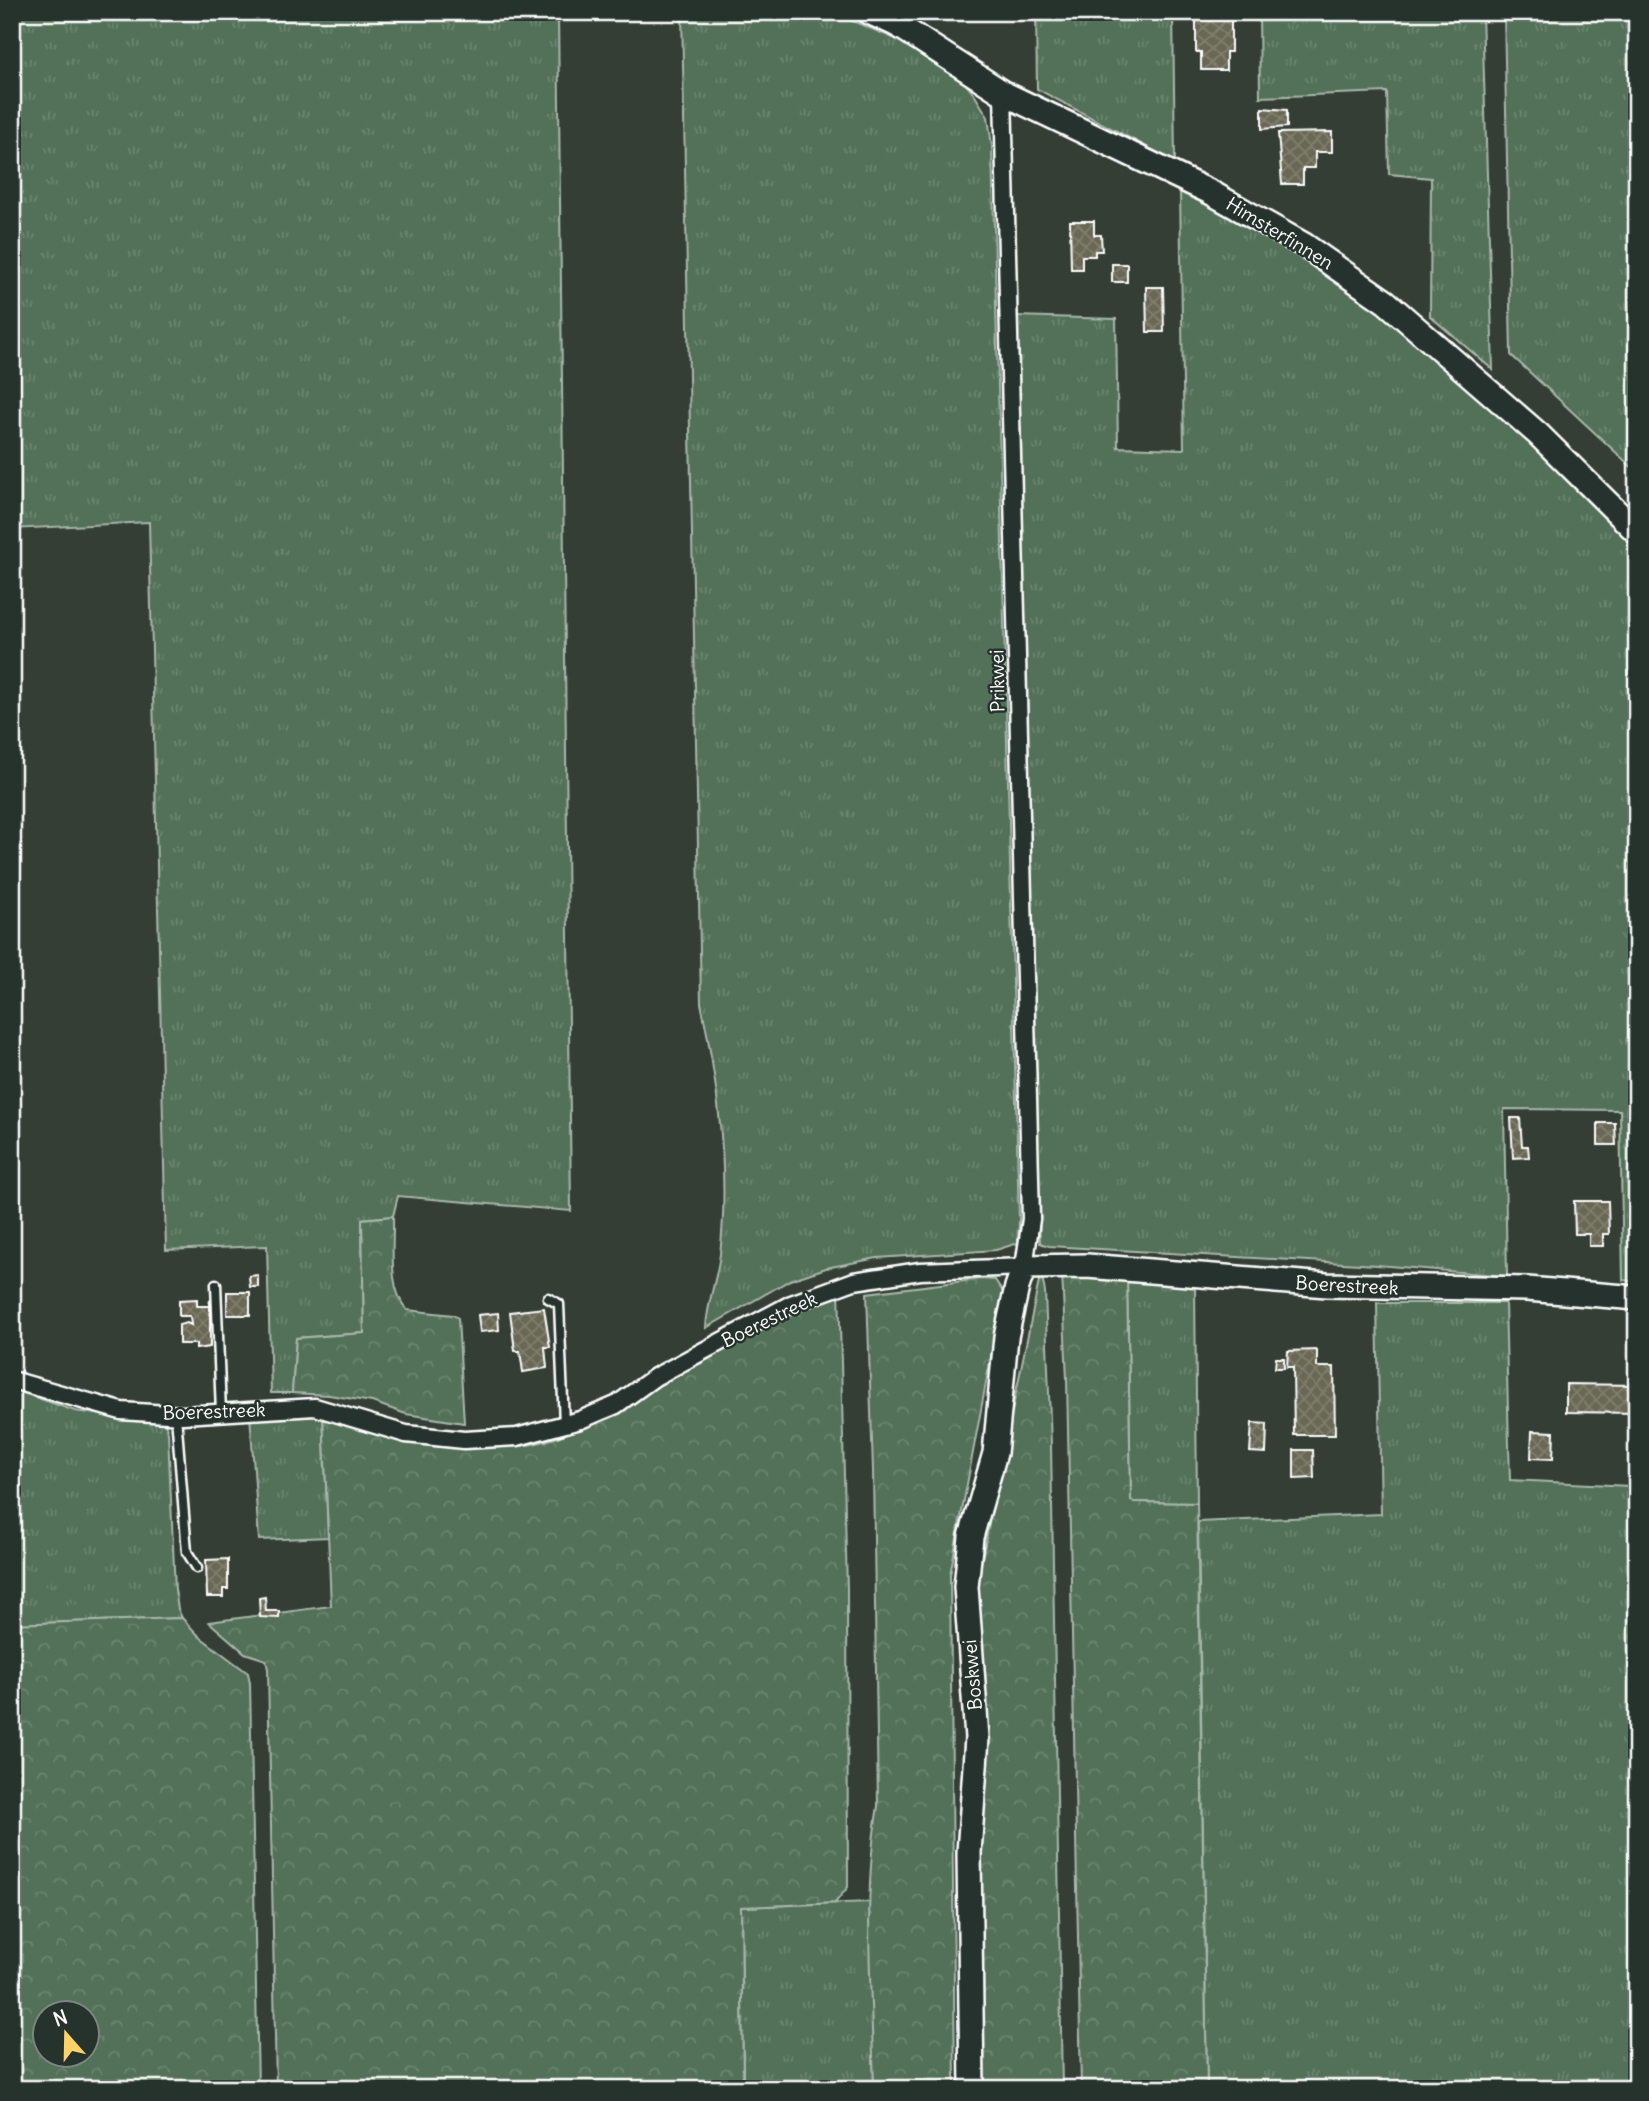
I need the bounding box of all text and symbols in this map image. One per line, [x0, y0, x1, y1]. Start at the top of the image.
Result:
street label: Himsterfinnen [1222, 192, 1338, 274]
street label: Prikwei [984, 650, 1010, 712]
street label: Boerestreek [1295, 1270, 1399, 1300]
street label: Boerestreek [717, 1285, 821, 1352]
street label: Boerestreek [162, 1397, 266, 1425]
street label: Boskwei [957, 1639, 987, 1711]
north arrow [32, 2000, 102, 2070]
text: N [50, 2005, 70, 2032]

